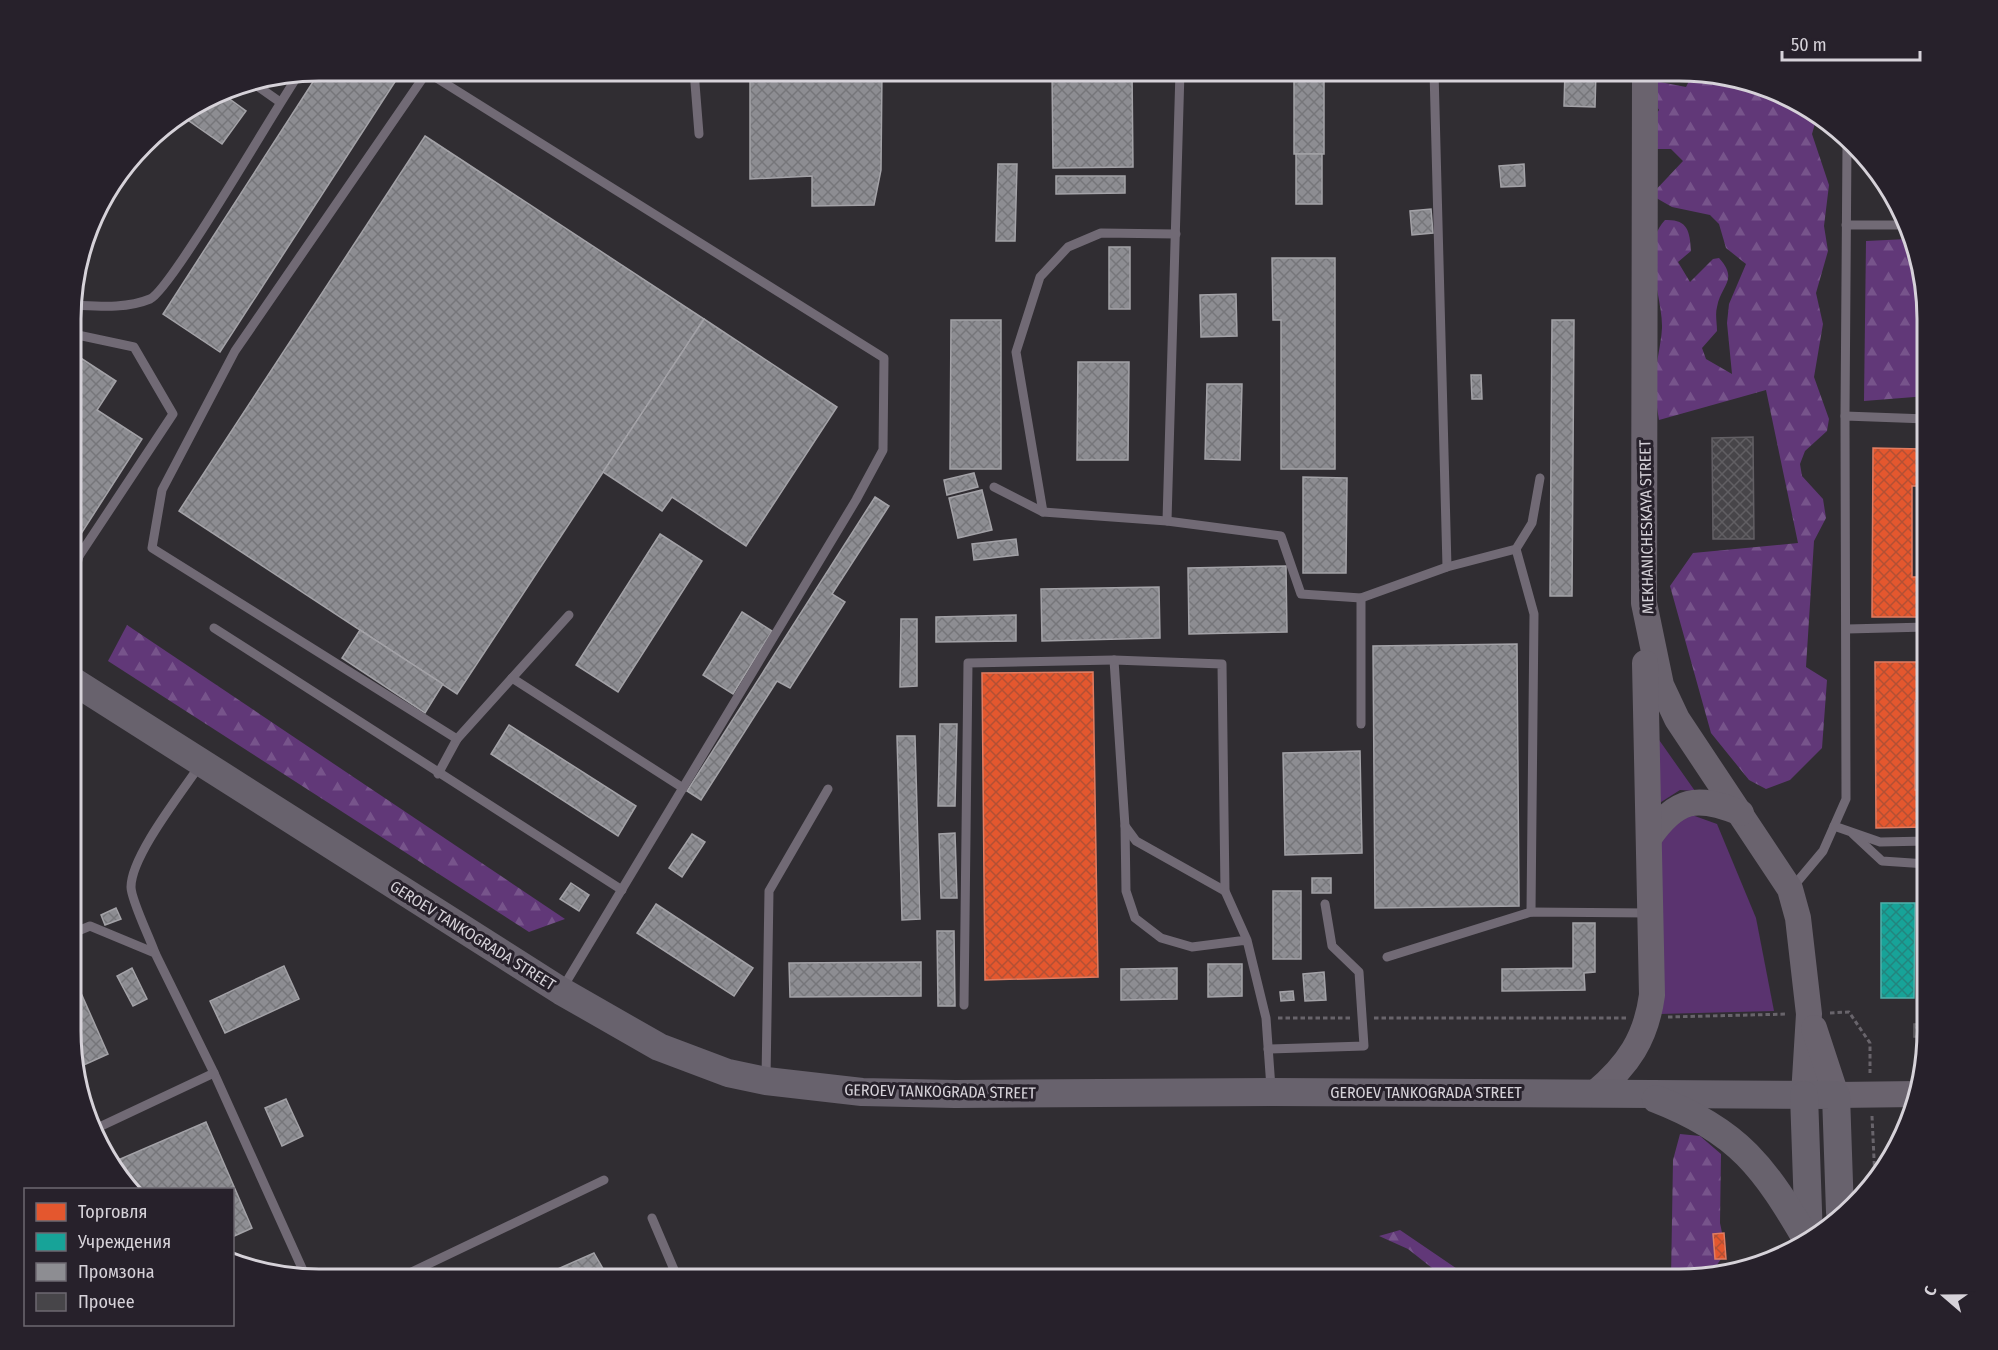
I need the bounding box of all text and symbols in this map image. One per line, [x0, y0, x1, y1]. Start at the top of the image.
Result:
scale bar [1782, 24, 1920, 62]
text: 50 m [1791, 34, 1827, 56]
street label: MEKHANICHESKAYA STREET [1635, 439, 1658, 614]
street label: GEROEV TANKOGRADA STREET [387, 877, 559, 995]
street label: GEROEV TANKOGRADA STREET [844, 1080, 1036, 1103]
street label: GEROEV TANKOGRADA STREET [1330, 1083, 1522, 1102]
legend [24, 1188, 234, 1326]
text: Торговля [78, 1201, 147, 1223]
text: Учреждения [77, 1231, 171, 1253]
text: Промзона [78, 1261, 155, 1283]
north arrow [1914, 1266, 1974, 1326]
text: С [1920, 1283, 1941, 1298]
text: Прочее [78, 1291, 135, 1313]

